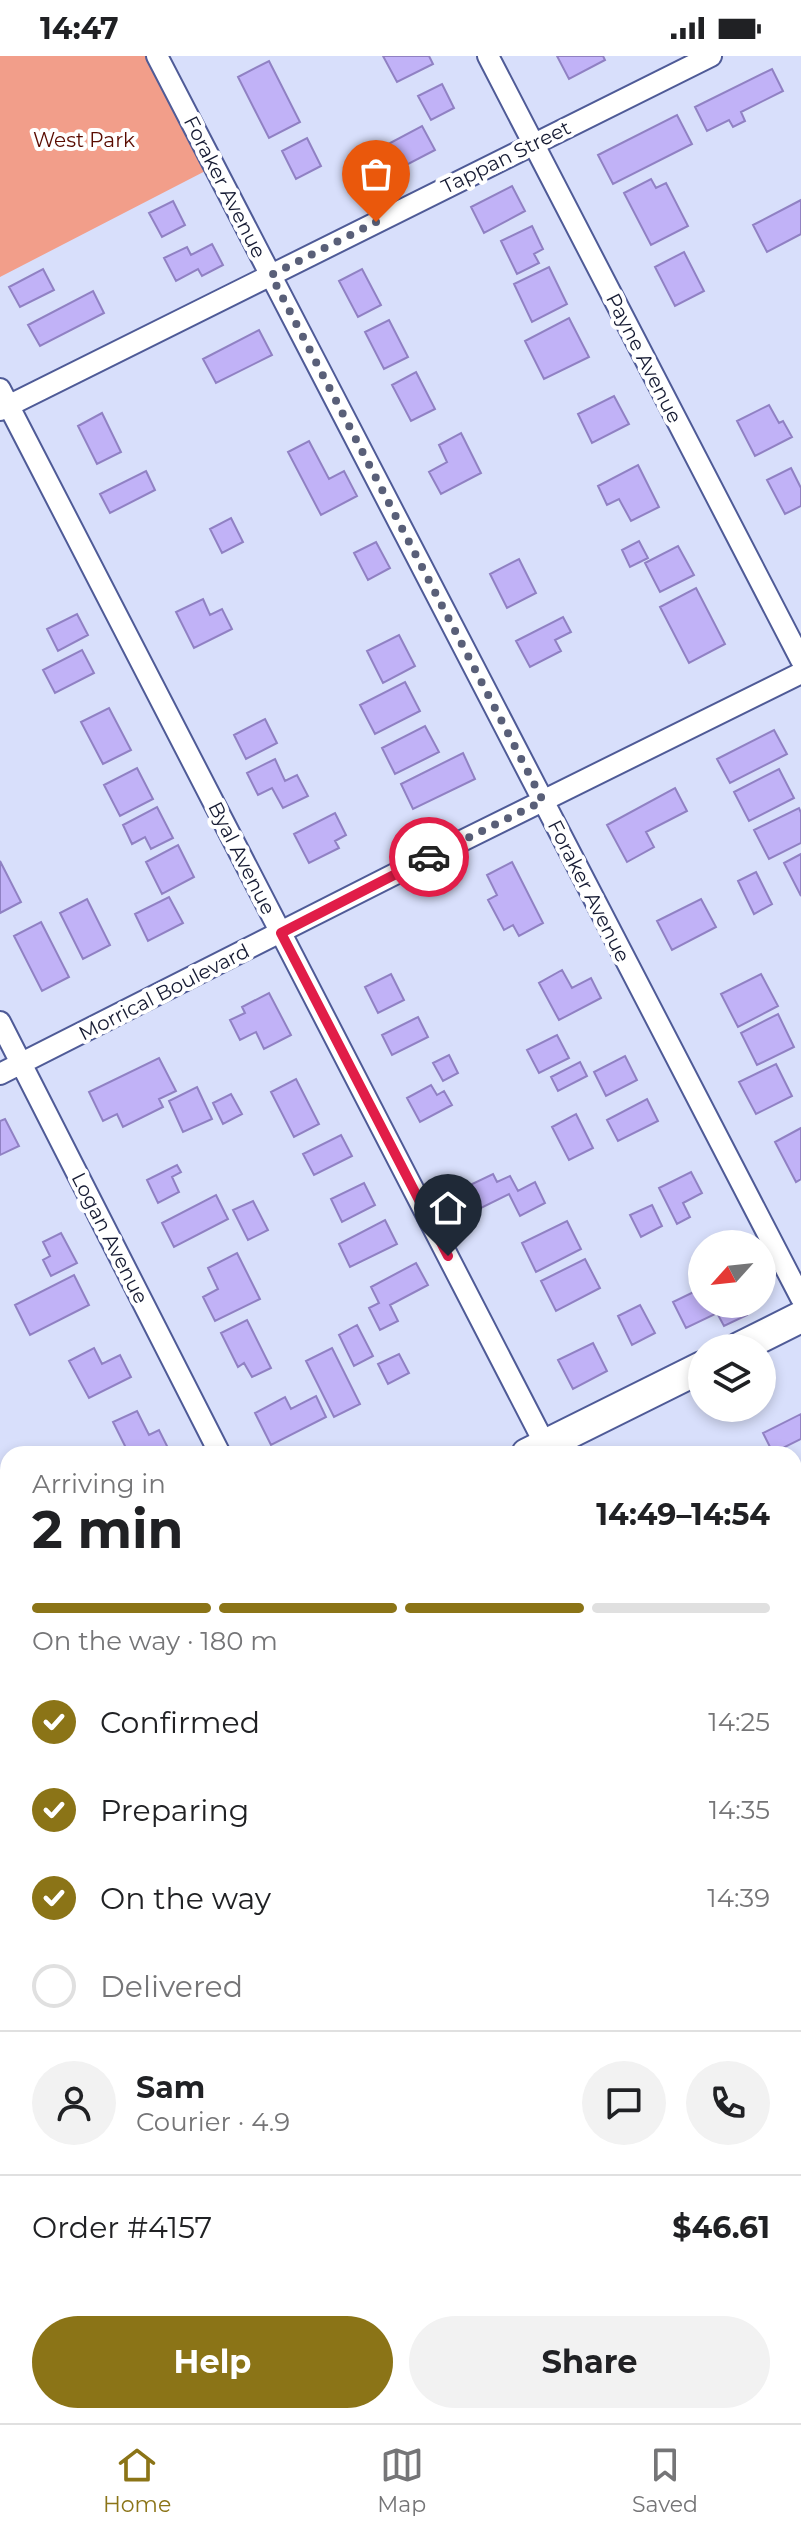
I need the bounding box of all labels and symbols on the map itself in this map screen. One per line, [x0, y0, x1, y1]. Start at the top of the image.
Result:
street label: Foraker Avenue [179, 112, 271, 262]
street label: Tappan Street [437, 115, 575, 199]
park label: West Park [33, 128, 135, 152]
pin [342, 140, 410, 222]
street label: Payne Avenue [601, 289, 687, 427]
street label: Byal Avenue [203, 798, 281, 918]
street label: Foraker Avenue [543, 816, 635, 966]
courier [389, 817, 469, 897]
street label: Morrical Boulevard [75, 939, 253, 1045]
street label: Logan Avenue [67, 1168, 153, 1308]
pin [414, 1174, 482, 1256]
north arrow [688, 1230, 776, 1318]

